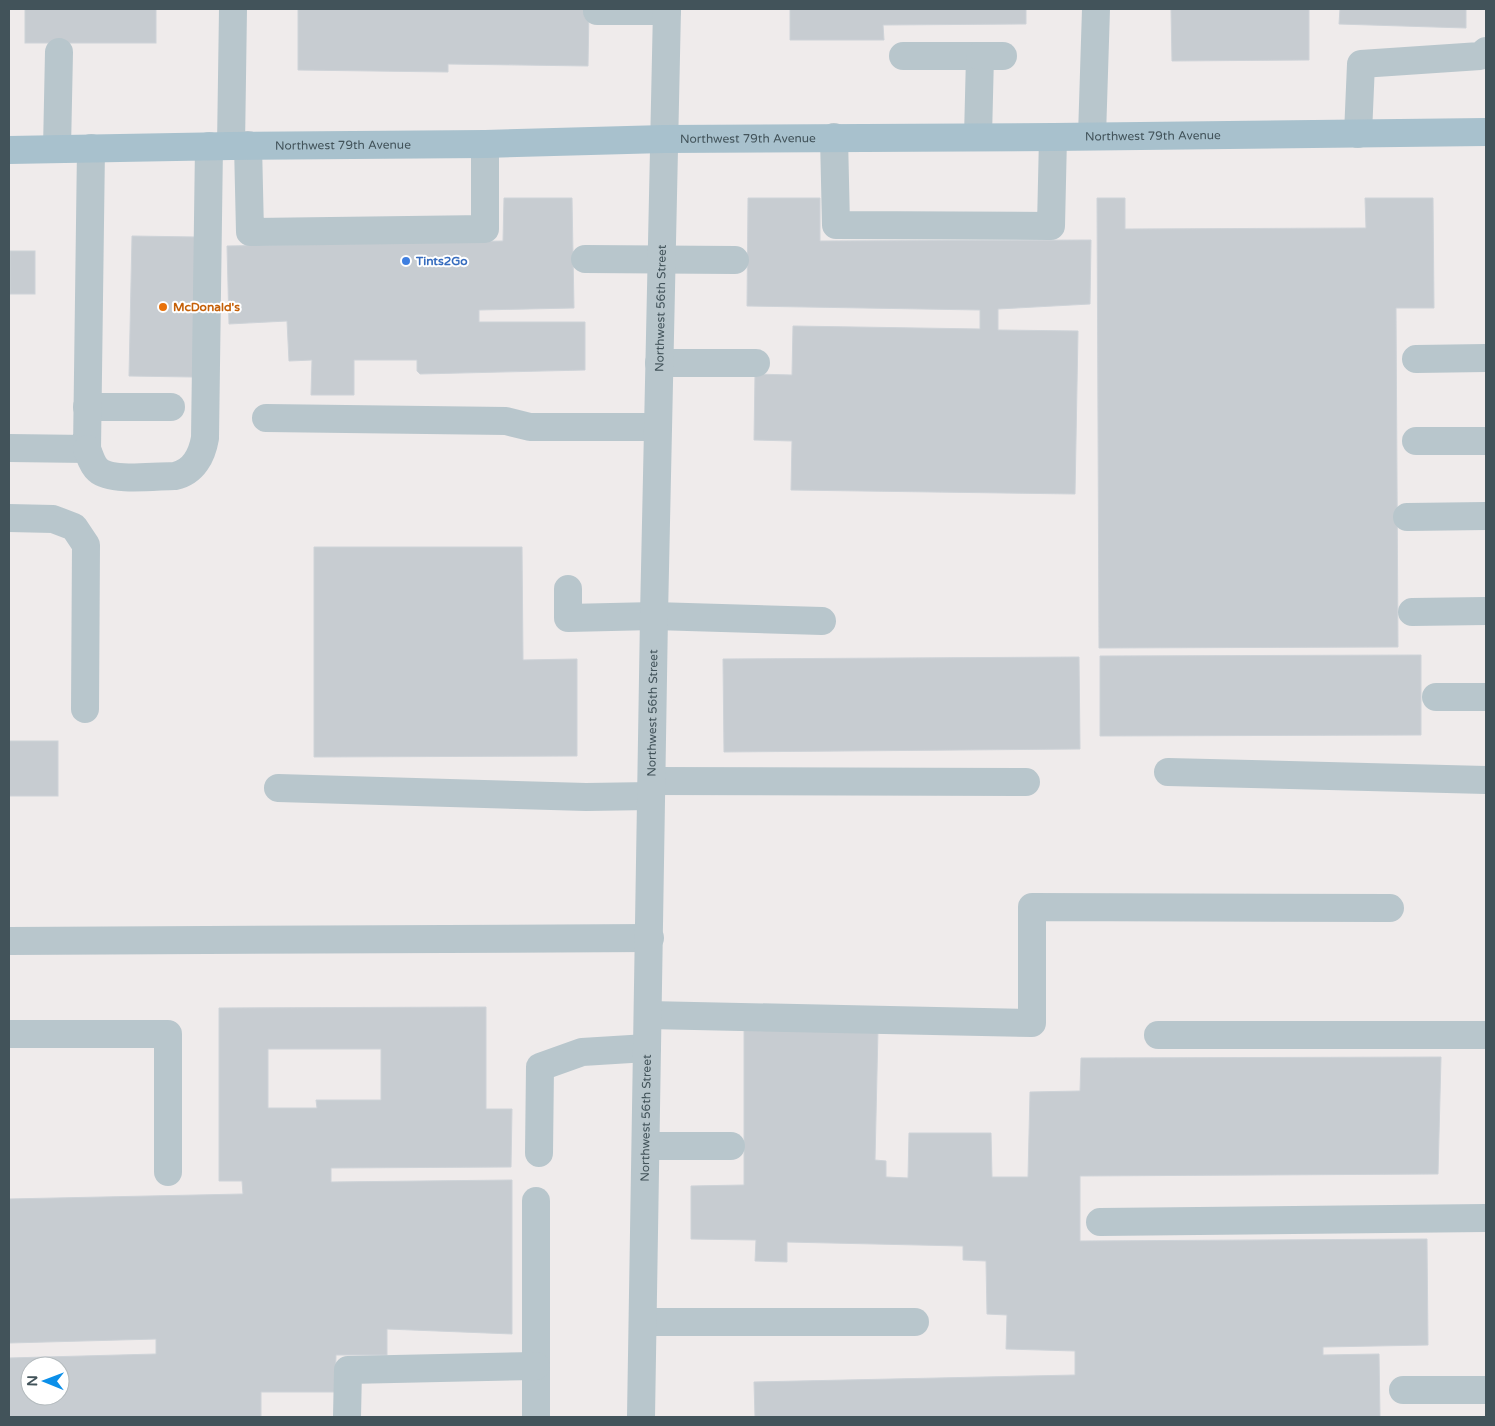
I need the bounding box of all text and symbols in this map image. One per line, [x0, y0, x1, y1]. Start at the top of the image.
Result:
street label: Northwest 79th Avenue [1085, 128, 1221, 144]
street label: Northwest 79th Avenue [680, 131, 816, 146]
street label: Northwest 79th Avenue [275, 138, 411, 153]
street label: Northwest 56th Street [652, 244, 669, 372]
place label: Tints2Go [415, 254, 468, 268]
marker: Tints2Go [400, 255, 412, 267]
place label: McDonald's [173, 300, 240, 314]
marker: McDonald's [157, 301, 169, 313]
street label: Northwest 56th Street [644, 649, 660, 777]
street label: Northwest 56th Street [638, 1054, 654, 1182]
north arrow [20, 1356, 70, 1406]
text: N [24, 1375, 41, 1387]

